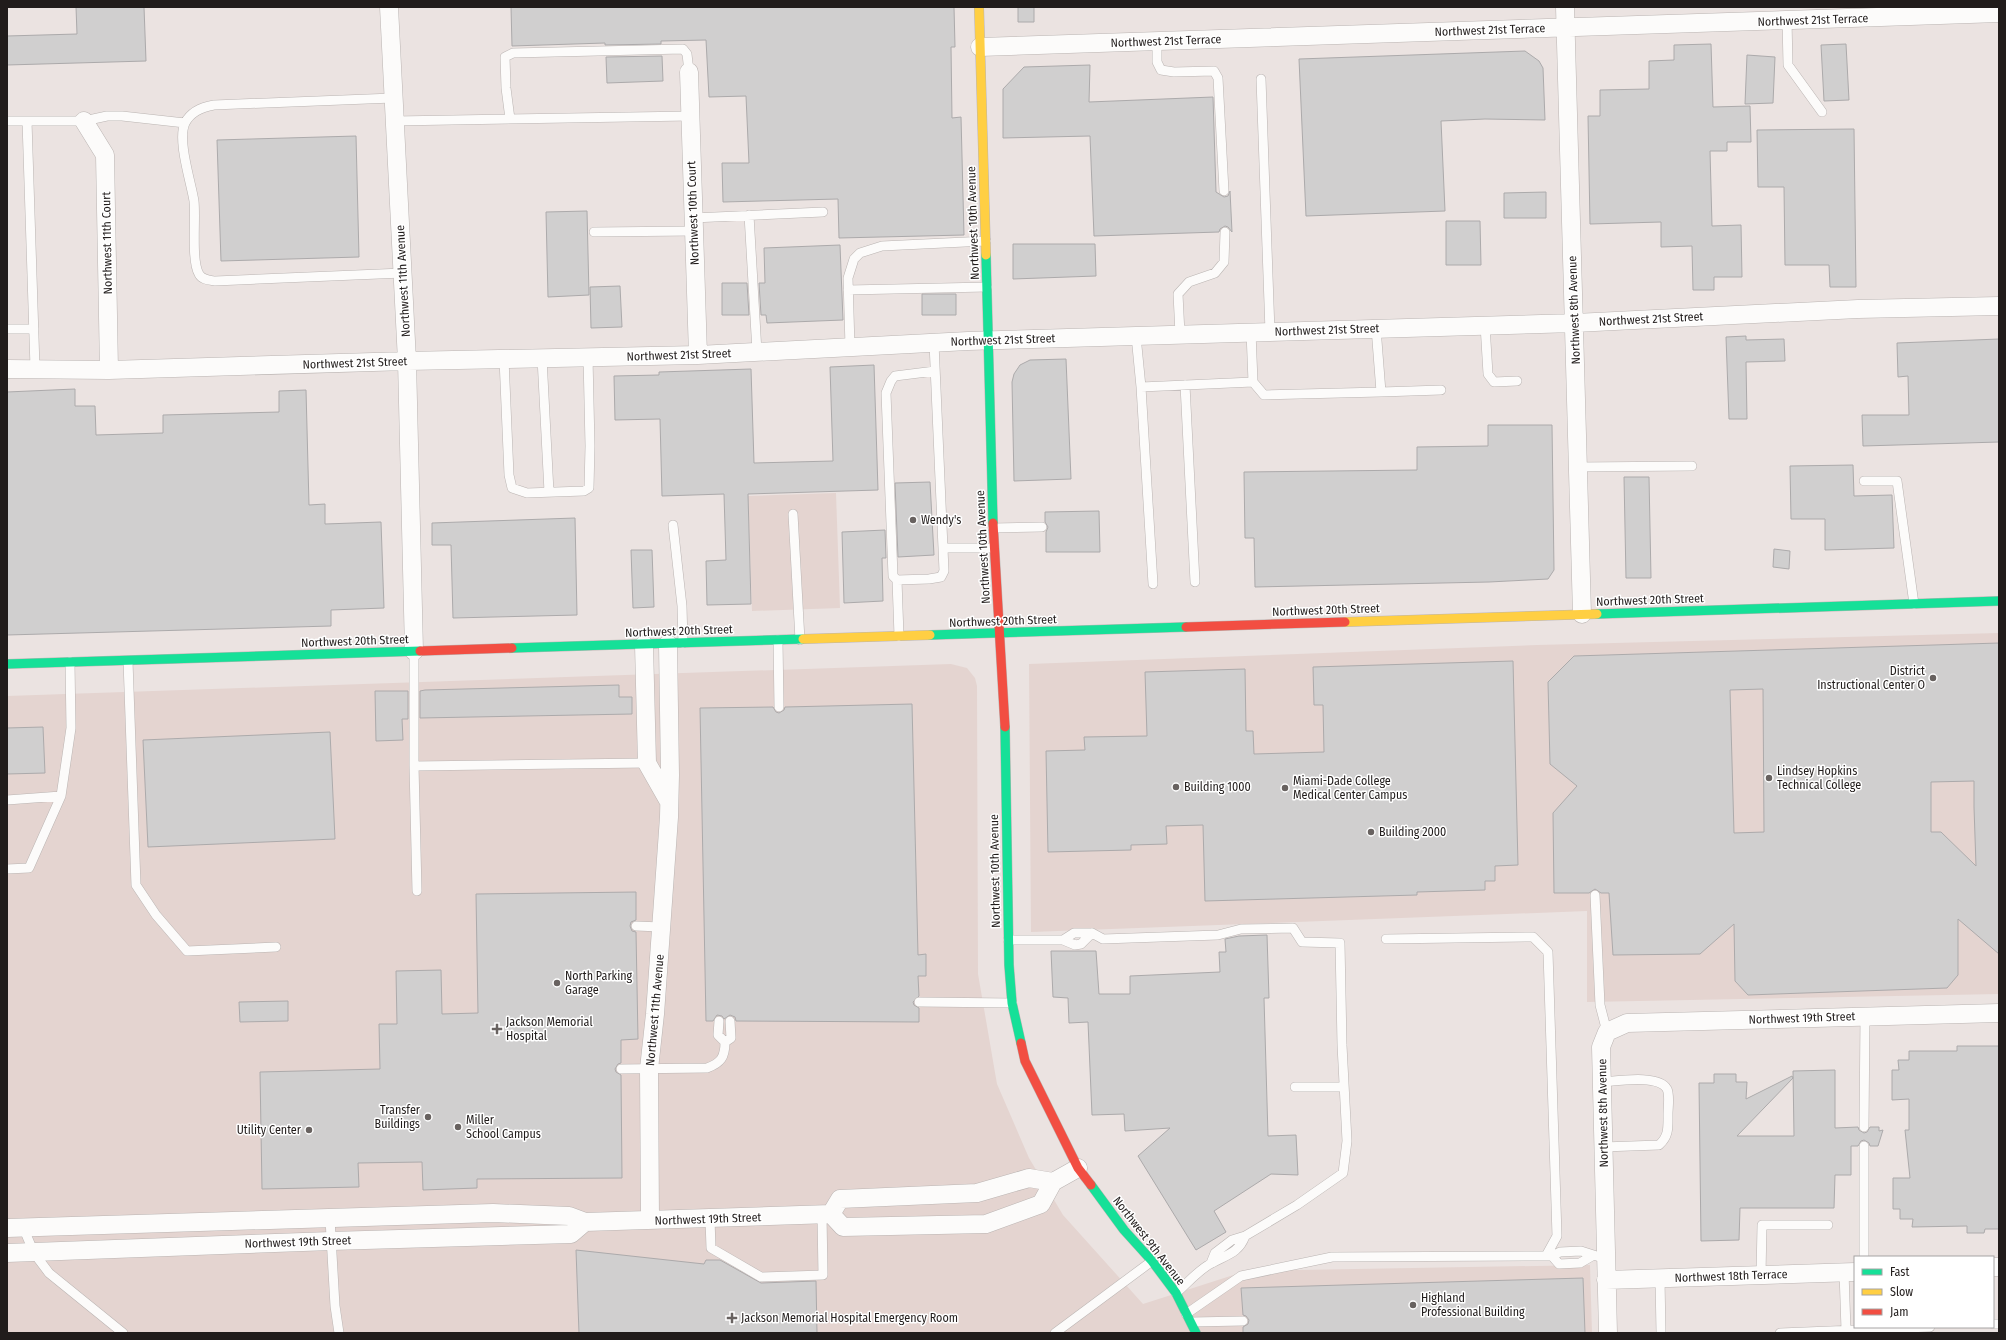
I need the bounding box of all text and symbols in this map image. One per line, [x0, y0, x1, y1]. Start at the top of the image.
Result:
street label: Northwest 21st Terrace [1757, 11, 1869, 29]
street label: Northwest 21st Terrace [1434, 21, 1546, 39]
street label: Northwest 21st Terrace [1110, 32, 1222, 50]
street label: Northwest 10th Court [684, 161, 702, 265]
street label: Northwest 10th Avenue [964, 166, 982, 280]
street label: Northwest 11th Court [99, 192, 115, 294]
street label: Northwest 11th Avenue [393, 225, 413, 337]
street label: Northwest 8th Avenue [1565, 255, 1583, 365]
street label: Northwest 21st Street [1598, 309, 1704, 329]
street label: Northwest 21st Street [1274, 321, 1380, 339]
street label: Northwest 21st Street [950, 331, 1056, 349]
street label: Northwest 21st Street [626, 346, 732, 364]
street label: Northwest 21st Street [302, 354, 408, 372]
street label: Northwest 10th Avenue [973, 490, 993, 604]
place label: Wendy's [921, 513, 961, 527]
marker: Wendy's [908, 515, 918, 525]
street label: Northwest 20th Street [1596, 591, 1704, 609]
street label: Northwest 20th Street [1272, 601, 1380, 619]
street label: Northwest 20th Street [949, 612, 1057, 630]
street label: Northwest 20th Street [625, 622, 733, 640]
street label: Northwest 20th Street [301, 632, 409, 650]
place label: District Instructional Center O [1817, 664, 1925, 692]
marker: District Instructional Center O [1928, 673, 1938, 683]
place label: Lindsey Hopkins Technical College [1777, 764, 1861, 792]
marker: Lindsey Hopkins Technical College [1764, 773, 1774, 783]
place label: Miami-Dade College Medical Center Campus [1293, 774, 1407, 802]
place label: Building 1000 [1184, 780, 1251, 794]
marker: Building 1000 [1171, 782, 1181, 792]
marker: Miami-Dade College Medical Center Campus [1280, 783, 1290, 793]
street label: Northwest 10th Avenue [987, 814, 1003, 928]
place label: Building 2000 [1379, 825, 1446, 839]
marker: Building 2000 [1366, 827, 1376, 837]
street label: Northwest 11th Avenue [643, 954, 667, 1066]
place label: North Parking Garage [565, 969, 633, 997]
marker: North Parking Garage [552, 978, 562, 988]
street label: Northwest 19th Street [1748, 1009, 1856, 1027]
place label: Jackson Memorial Hospital [506, 1015, 593, 1043]
marker: Jackson Memorial Hospital [491, 1023, 503, 1035]
street label: Northwest 8th Avenue [1595, 1058, 1611, 1168]
place label: Transfer Buildings [375, 1103, 421, 1131]
marker: Transfer Buildings [423, 1112, 433, 1122]
place label: Miller School Campus [466, 1113, 541, 1141]
marker: Miller School Campus [453, 1122, 463, 1132]
place label: Utility Center [237, 1123, 302, 1137]
marker: Utility Center [304, 1125, 314, 1135]
street label: Northwest 9th Avenue [1110, 1194, 1188, 1288]
street label: Northwest 19th Street [654, 1210, 762, 1228]
street label: Northwest 19th Street [244, 1233, 352, 1251]
legend [1854, 1256, 1994, 1328]
text: Fast [1890, 1265, 1909, 1279]
street label: Northwest 18th Terrace [1674, 1267, 1788, 1285]
text: Slow [1890, 1285, 1913, 1299]
place label: Highland Professional Building [1421, 1291, 1525, 1319]
marker: Highland Professional Building [1408, 1300, 1418, 1310]
text: Jam [1890, 1305, 1908, 1319]
place label: Jackson Memorial Hospital Emergency Room [741, 1311, 958, 1325]
marker: Jackson Memorial Hospital Emergency Room [726, 1312, 738, 1324]

